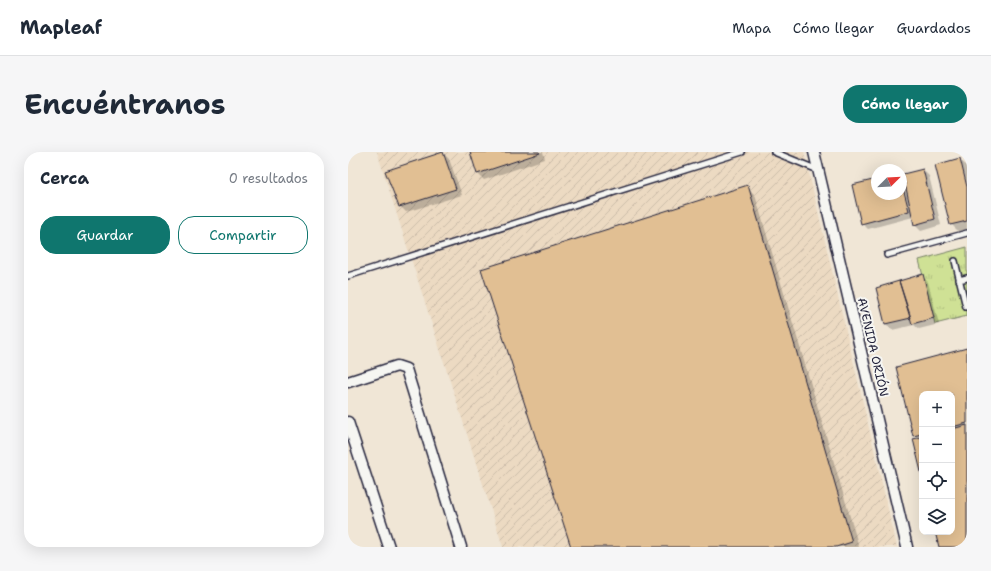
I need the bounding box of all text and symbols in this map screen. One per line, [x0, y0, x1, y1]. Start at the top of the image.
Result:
text: Mapleaf [20, 15, 102, 40]
text: Mapa [732, 19, 771, 37]
text: Cómo llegar [793, 19, 874, 37]
text: Guardados [896, 19, 971, 37]
text: Encuéntranos [24, 85, 226, 123]
button: Cómo llegar [843, 85, 967, 123]
north arrow [871, 164, 907, 200]
text: Cerca [40, 167, 89, 189]
text: 0 resultados [229, 170, 308, 187]
button: Guardar [40, 216, 170, 254]
button: Compartir [178, 216, 308, 254]
street label: AVENIDA ORIÓN [854, 296, 892, 398]
map controls [919, 391, 955, 535]
button: + [919, 391, 955, 427]
button: − [919, 427, 955, 463]
button: locate [919, 463, 955, 499]
button: layers [919, 499, 955, 535]

